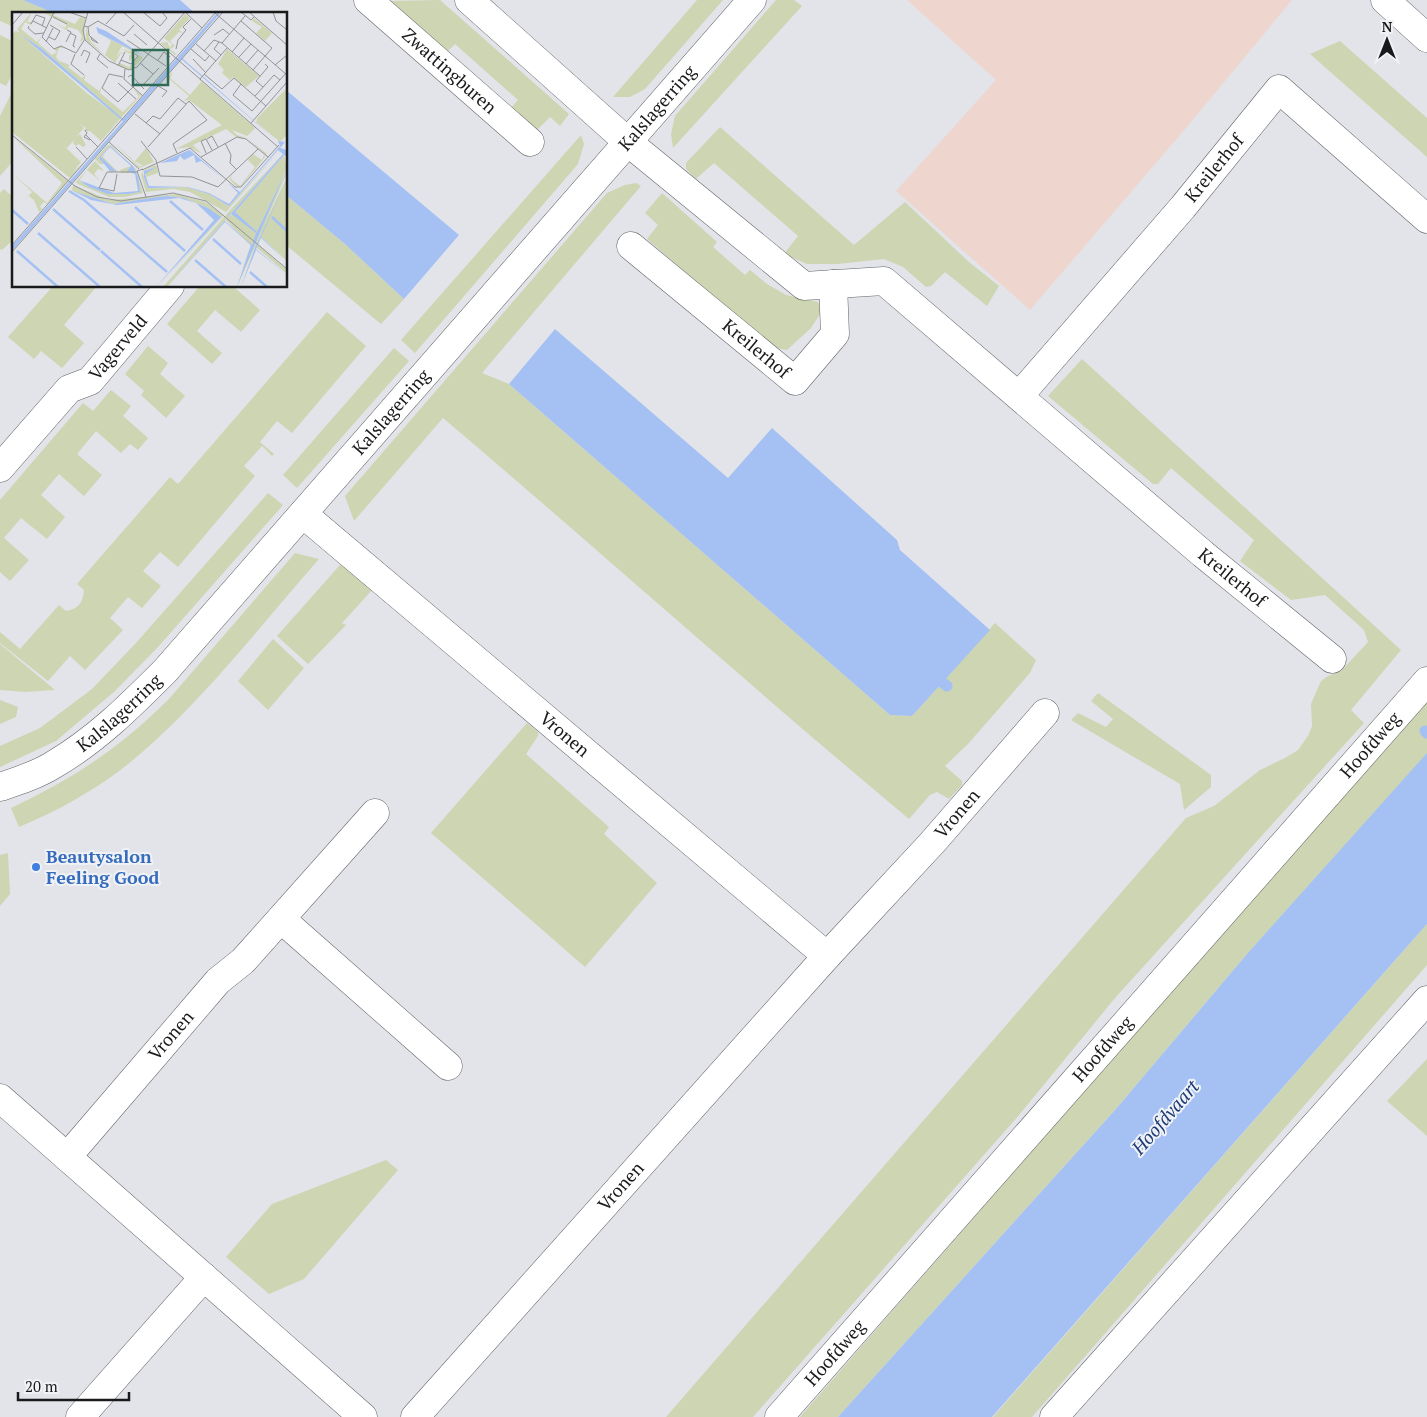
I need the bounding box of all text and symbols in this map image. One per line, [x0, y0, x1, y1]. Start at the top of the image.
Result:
inset map [12, 12, 288, 288]
north arrow [1362, 15, 1412, 65]
text: N [1382, 17, 1393, 36]
street label: Zwattingburen [397, 22, 503, 119]
street label: Kalslagerring [613, 59, 701, 155]
street label: Kreilerhof [1179, 127, 1250, 207]
street label: Vagerveld [83, 309, 152, 385]
street label: Kreilerhof [718, 313, 797, 384]
street label: Kalslagerring [347, 363, 435, 460]
street label: Kreilerhof [1194, 542, 1273, 613]
street label: Kalslagerring [71, 668, 167, 757]
street label: Vronen [535, 706, 595, 762]
street label: Hoofdweg [1334, 706, 1406, 783]
street label: Vronen [928, 783, 985, 843]
place label: Beautysalon Feeling Good [46, 844, 159, 889]
marker: Beautysalon Feeling Good [30, 861, 42, 873]
street label: Vronen [142, 1005, 199, 1065]
street label: Hoofdweg [1066, 1010, 1138, 1087]
water label: Hoofdvaart [1125, 1074, 1204, 1160]
street label: Vronen [592, 1156, 649, 1216]
street label: Hoofdweg [799, 1314, 870, 1391]
scale bar [18, 1370, 129, 1402]
text: 20 m [25, 1376, 58, 1396]

